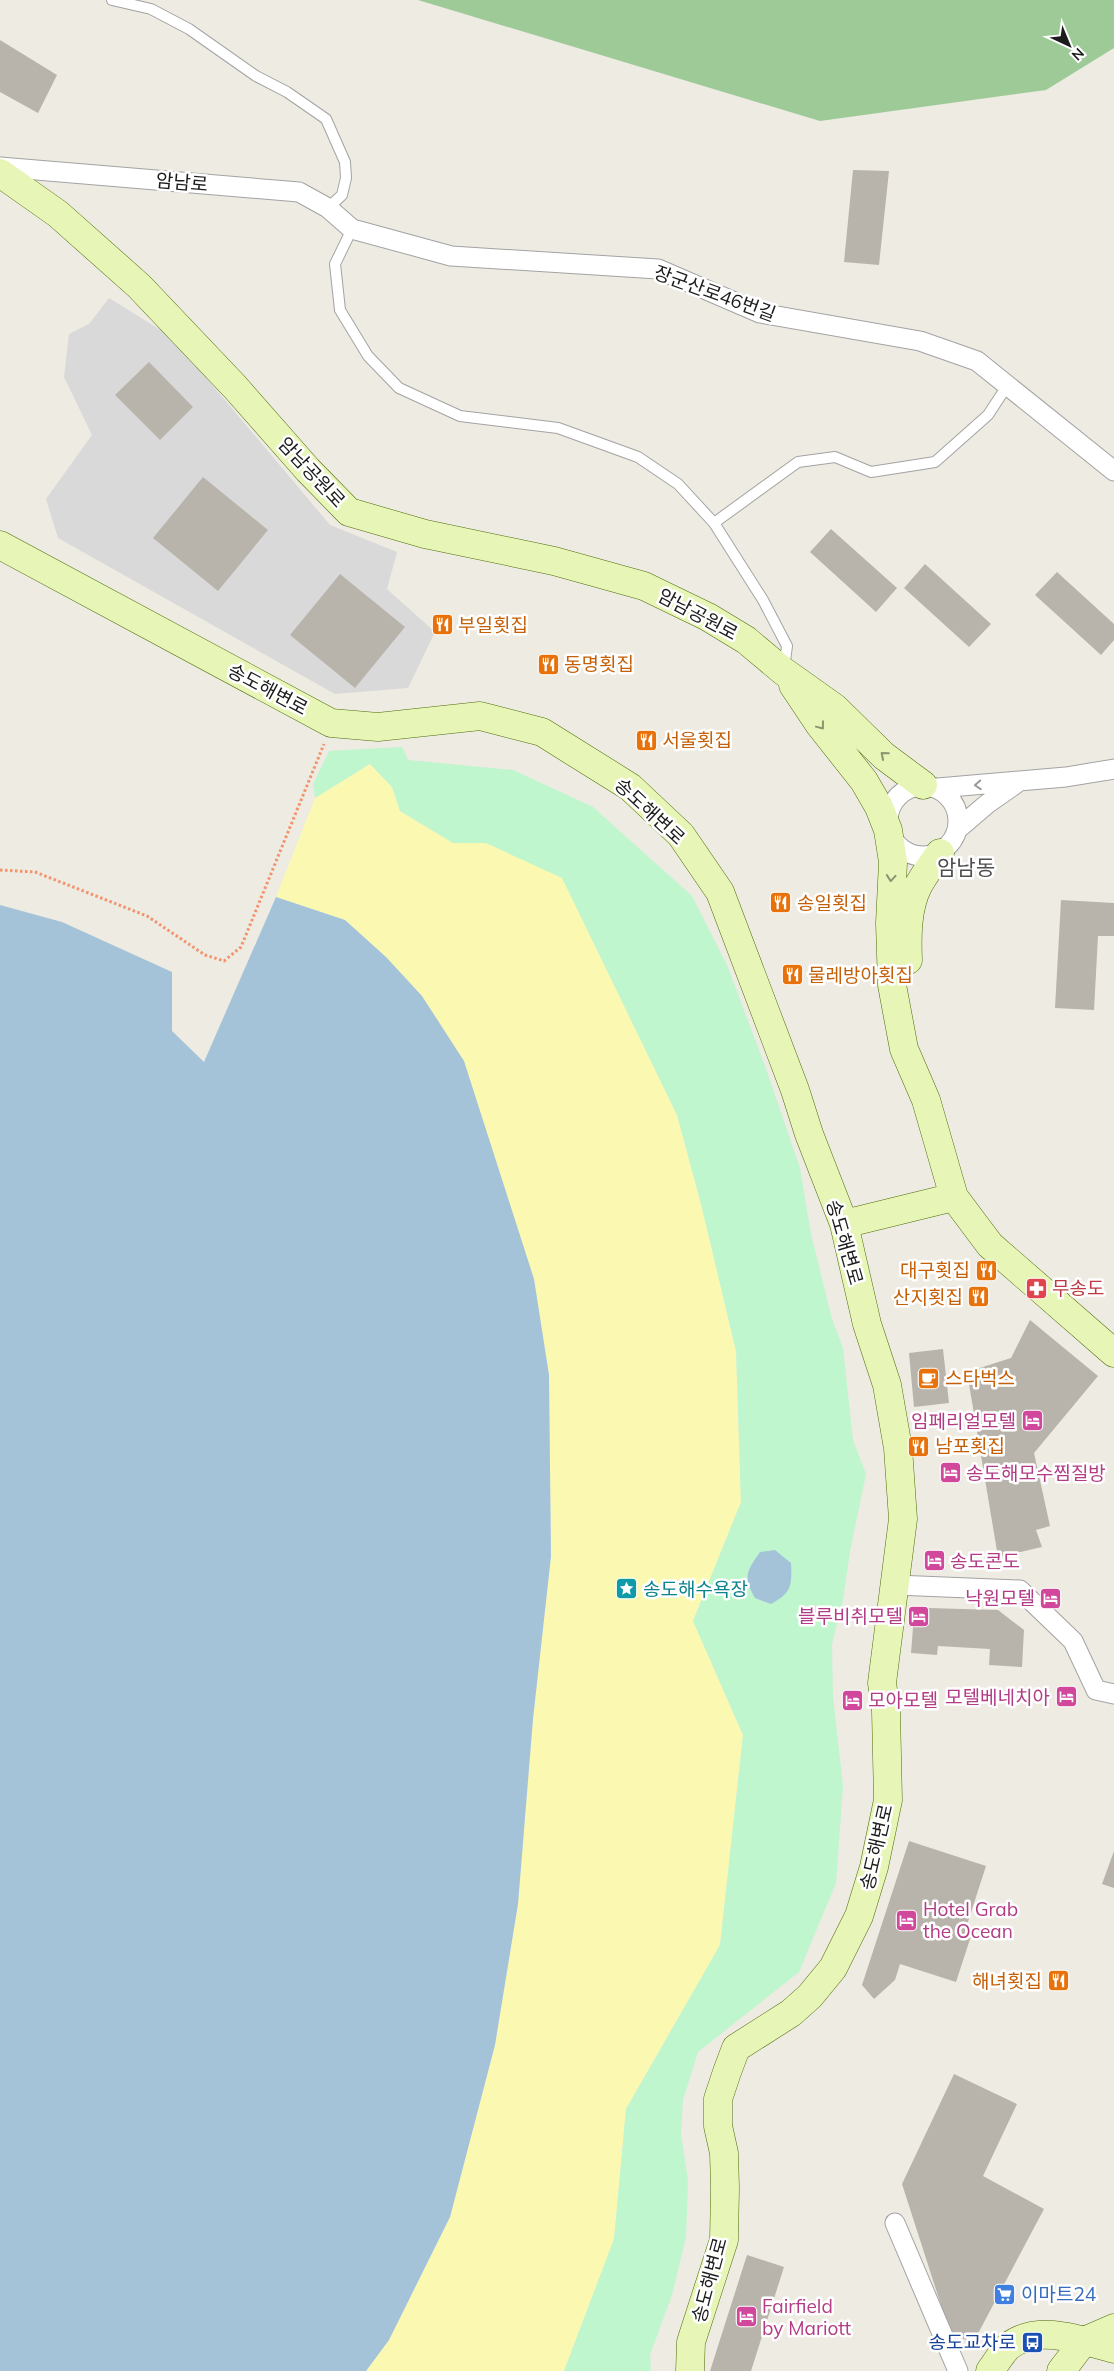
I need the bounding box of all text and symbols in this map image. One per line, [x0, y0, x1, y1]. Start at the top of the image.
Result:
north arrow [1044, 20, 1094, 70]
text: N [1068, 44, 1088, 64]
street label: 암남로 [155, 168, 209, 196]
street label: 장군산로46번길 [651, 260, 779, 326]
street label: 암남공원로 [273, 432, 351, 512]
street label: 암남공원로 [654, 583, 742, 645]
restaurant icon: 부일횟집 [430, 613, 454, 637]
place label: 부일횟집 [458, 613, 528, 637]
restaurant icon: 동명횟집 [536, 652, 560, 676]
place label: 동명횟집 [564, 652, 634, 676]
street label: 송도해변로 [224, 658, 312, 720]
one-way arrow [815, 720, 823, 729]
restaurant icon: 서울횟집 [634, 728, 658, 752]
place label: 서울횟집 [662, 728, 732, 752]
one-way arrow [881, 752, 890, 761]
street label: 송도해변로 [610, 772, 690, 850]
one-way arrow [974, 780, 982, 791]
district label: 암남동 [937, 854, 995, 880]
one-way arrow [886, 875, 897, 883]
restaurant icon: 송일횟집 [769, 891, 793, 915]
place label: 송일횟집 [797, 891, 867, 915]
restaurant icon: 물레방아횟집 [780, 963, 804, 987]
place label: 물레방아횟집 [808, 963, 913, 987]
street label: 송도해변로 [821, 1197, 869, 1287]
place label: 대구횟집 [900, 1258, 970, 1282]
restaurant icon: 대구횟집 [974, 1258, 998, 1282]
pharmacy icon: 무송도 [1024, 1276, 1048, 1300]
place label: 무송도 [1052, 1276, 1104, 1300]
place label: 산지횟집 [893, 1285, 963, 1309]
restaurant icon: 산지횟집 [967, 1285, 991, 1309]
cafe icon: 스타벅스 [917, 1366, 941, 1390]
place label: 스타벅스 [945, 1366, 1015, 1390]
place label: 임페리얼모텔 [911, 1409, 1016, 1433]
hotel icon: 임페리얼모텔 [1020, 1409, 1044, 1433]
restaurant icon: 남포횟집 [907, 1434, 931, 1458]
place label: 남포횟집 [935, 1434, 1005, 1458]
hotel icon: 송도해모수찜질방 [938, 1461, 962, 1485]
place label: 송도해모수찜질방 [966, 1461, 1106, 1485]
hotel icon: 송도콘도 [922, 1549, 946, 1573]
place label: 송도콘도 [950, 1549, 1020, 1573]
place icon: 송도해수욕장 [615, 1577, 639, 1601]
place label: 송도해수욕장 [643, 1577, 748, 1601]
place label: 낙원모텔 [965, 1586, 1035, 1610]
hotel icon: 낙원모텔 [1039, 1586, 1063, 1610]
place label: 블루비취모텔 [798, 1604, 903, 1628]
hotel icon: 블루비취모텔 [907, 1604, 931, 1628]
place label: 모텔베네치아 [945, 1685, 1050, 1709]
hotel icon: 모텔베네치아 [1054, 1685, 1078, 1709]
hotel icon: 모아모텔 [840, 1688, 864, 1712]
place label: 모아모텔 [868, 1688, 938, 1712]
street label: 송도해변로 [854, 1802, 898, 1892]
place label: Hotel Grab the Ocean [923, 1897, 1018, 1943]
hotel icon: Hotel Grab the Ocean [895, 1908, 919, 1932]
place label: 해녀횟집 [972, 1969, 1042, 1993]
restaurant icon: 해녀횟집 [1046, 1969, 1070, 1993]
street label: 송도해변로 [686, 2235, 732, 2325]
supermarket icon: 이마트24 [993, 2282, 1017, 2306]
place label: 이마트24 [1021, 2282, 1096, 2306]
place label: Fairfield by Mariott [762, 2294, 852, 2340]
hotel icon: Fairfield by Mariott [734, 2305, 758, 2329]
place label: 송도교차로 [929, 2330, 1016, 2354]
bus stop icon: 송도교차로 [1020, 2330, 1044, 2354]

